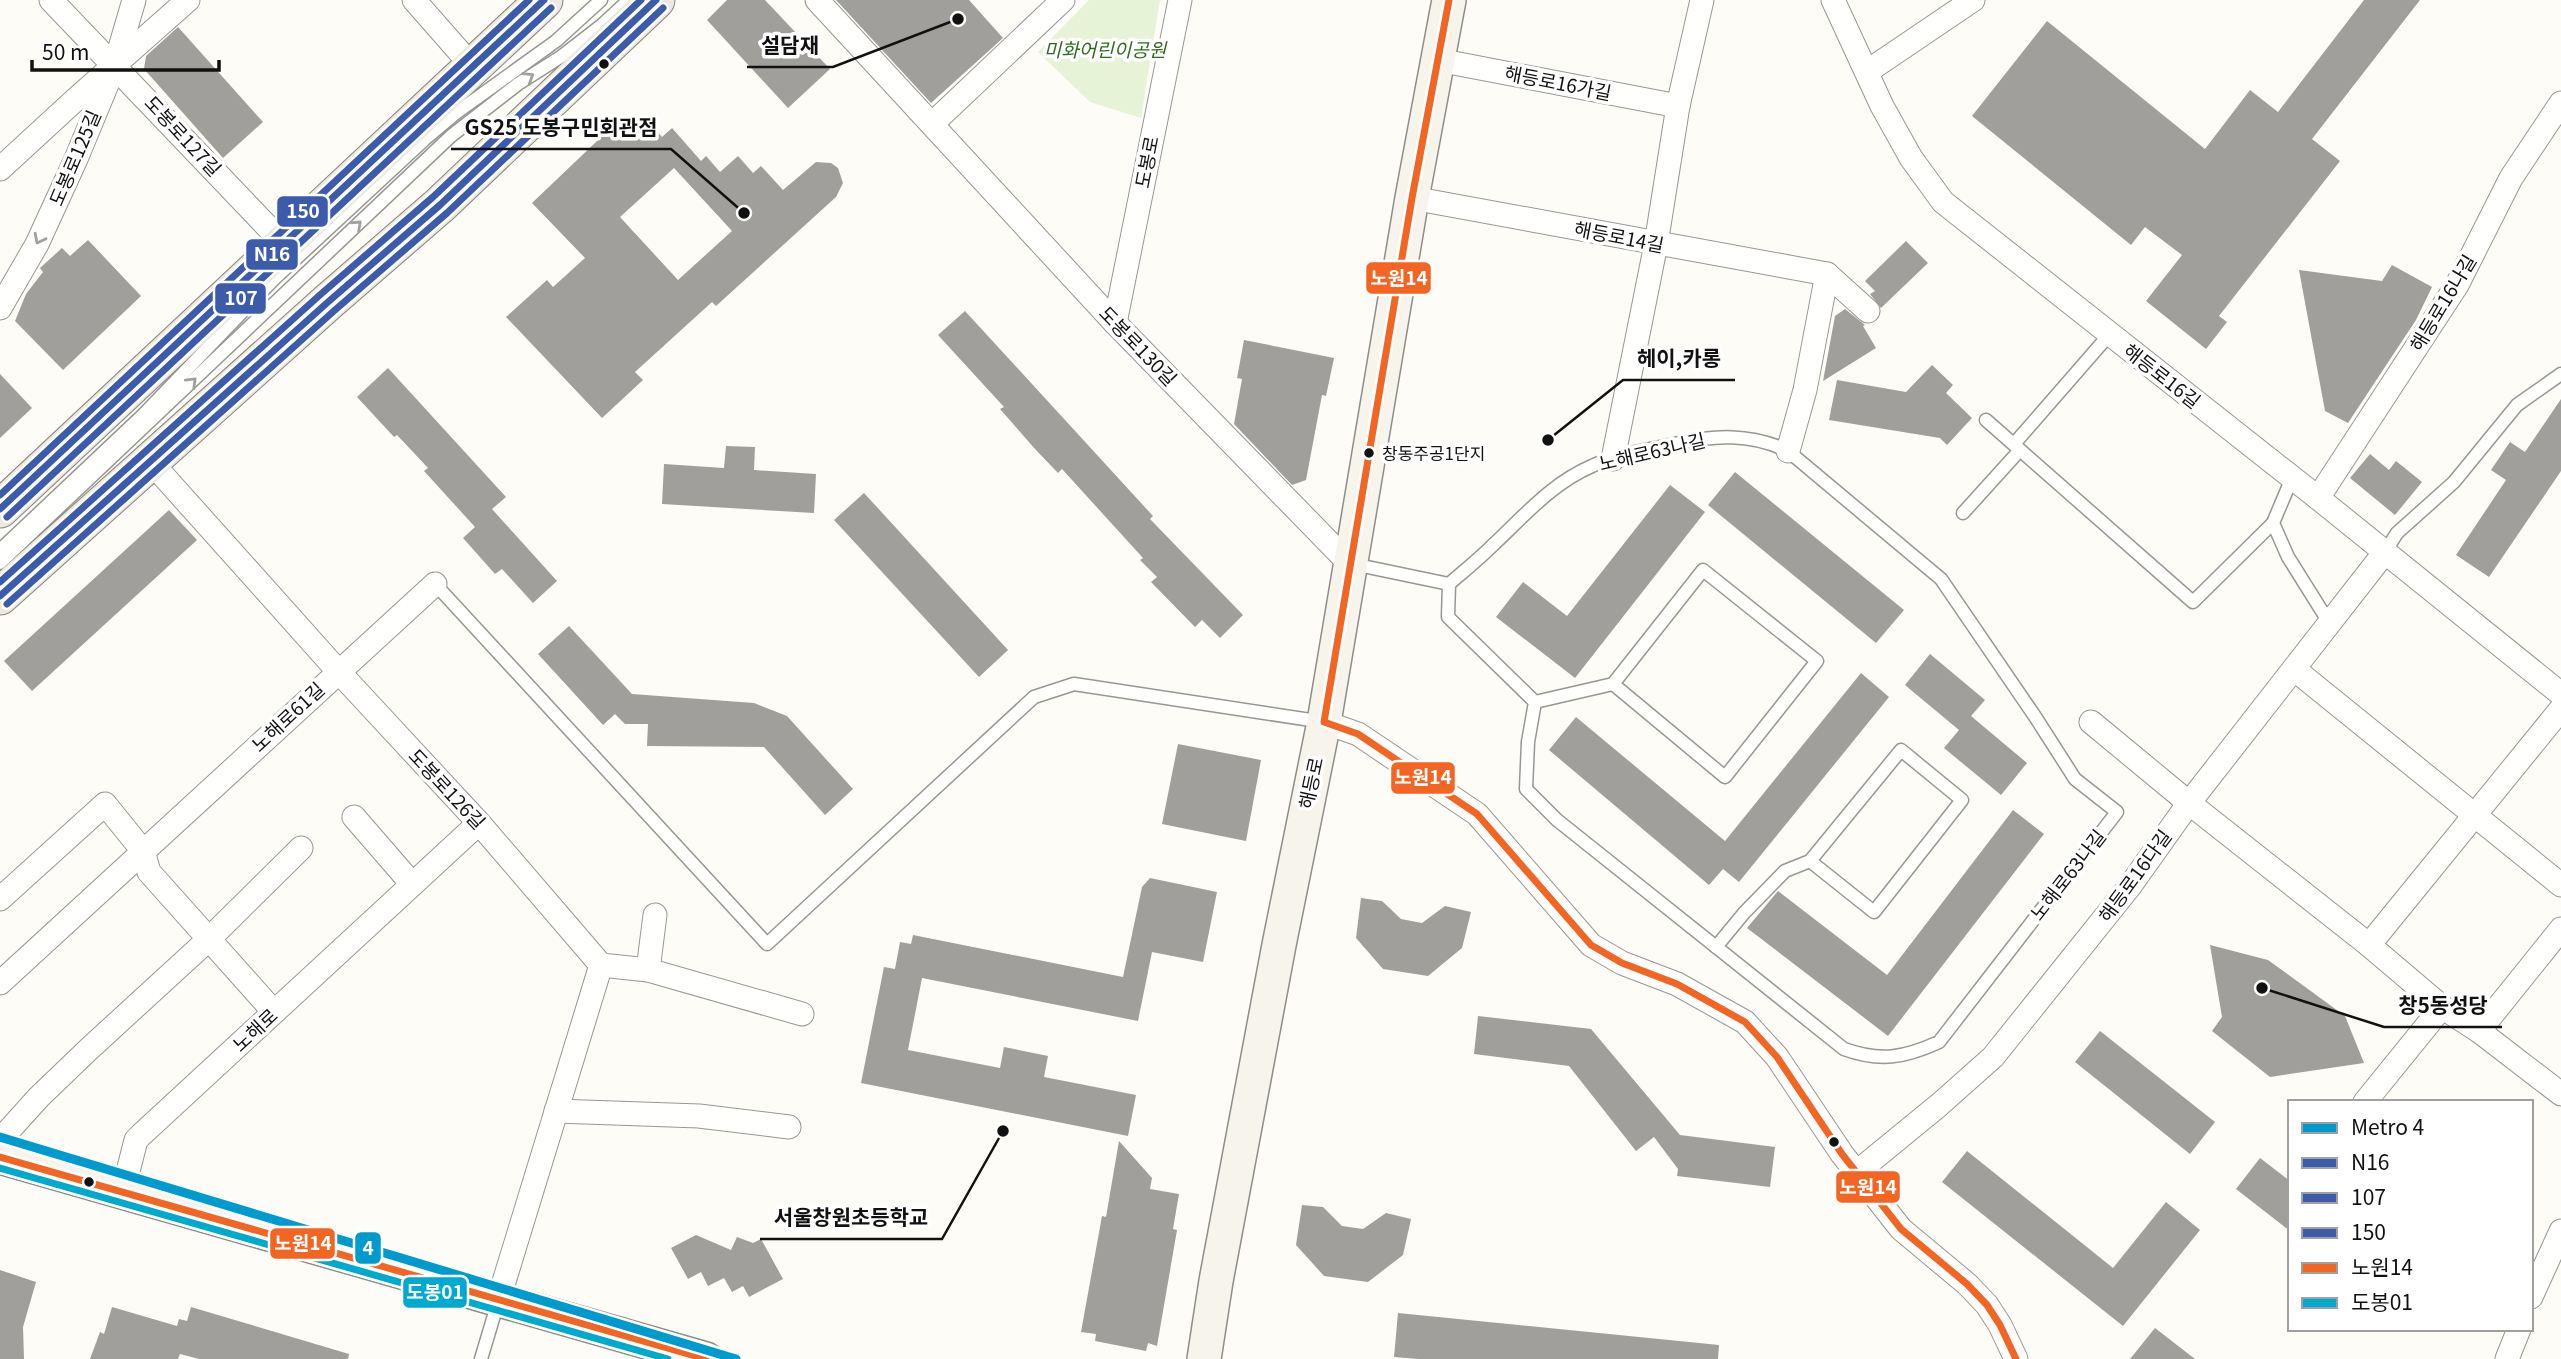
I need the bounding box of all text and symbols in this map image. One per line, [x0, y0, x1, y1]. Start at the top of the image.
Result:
callout: 설담재 [747, 25, 833, 67]
scale bar [32, 28, 219, 72]
text: 설담재 [761, 29, 819, 59]
park label: 미화어린이공원 [1044, 35, 1168, 62]
text: 50 m [42, 36, 89, 66]
unlabelled marker [597, 57, 611, 71]
street label: 해등로16가길 [1502, 58, 1614, 105]
one-way arrow [521, 72, 534, 85]
street label: 도봉로127길 [140, 89, 229, 181]
street label: 도봉로125길 [41, 105, 106, 209]
callout: GS25 도봉구민회관점 [451, 107, 671, 149]
text: GS25 도봉구민회관점 [465, 111, 657, 141]
street label: 도봉로 [1127, 133, 1164, 190]
line badge: 150 [276, 195, 329, 228]
text: 150 [286, 196, 320, 223]
street label: 해등로14길 [1572, 214, 1667, 257]
one-way arrow [349, 221, 362, 233]
one-way arrow [33, 232, 47, 244]
line badge: N16 [245, 238, 299, 271]
text: N16 [254, 239, 290, 266]
street label: 해등로16나길 [2402, 249, 2481, 356]
line badge: 노원14 [1365, 261, 1432, 295]
text: 노원14 [1370, 263, 1428, 290]
line badge: 107 [214, 282, 267, 315]
text: 107 [224, 283, 258, 310]
street label: 도봉로130길 [1094, 299, 1184, 391]
street label: 해등로16길 [2119, 336, 2207, 413]
callout: 헤이,카롱 [1623, 338, 1735, 380]
text: 헤이,카롱 [1637, 342, 1721, 372]
one-way arrow [184, 377, 197, 390]
street label: 노해로63나길 [1596, 425, 1708, 476]
place label: 창동주공1단지 [1382, 440, 1485, 465]
marker: 창동주공1단지 [1362, 446, 1376, 460]
street label: 노해로61길 [244, 675, 329, 757]
street label: 도봉로126길 [404, 742, 493, 834]
street label: 해등로 [1291, 754, 1328, 811]
line badge: 노원14 [1390, 761, 1456, 795]
text: 노원14 [1394, 762, 1452, 789]
street label: 노해로63나길 [2023, 823, 2111, 925]
street label: 해등로16다길 [2091, 823, 2177, 927]
callout: 창5동성당 [2384, 985, 2502, 1027]
text: 창5동성당 [2398, 989, 2488, 1019]
street label: 노해로 [226, 1001, 282, 1057]
legend [2288, 1100, 2533, 1331]
text: Metro 4 [2351, 1111, 2424, 1141]
unlabelled marker [1827, 1135, 1841, 1149]
text: N16 [2351, 1146, 2390, 1176]
line badge: 노원14 [1835, 1170, 1901, 1204]
text: 노원14 [1839, 1172, 1897, 1199]
unlabelled marker [82, 1175, 96, 1189]
text: 107 [2351, 1181, 2386, 1211]
callout: 서울창원초등학교 [760, 1197, 942, 1239]
text: 서울창원초등학교 [774, 1201, 928, 1231]
text: 150 [2351, 1216, 2386, 1246]
line badge: 노원14 [269, 1227, 336, 1260]
text: 노원14 [274, 1228, 332, 1255]
line badge: 4 [354, 1231, 382, 1265]
text: 4 [362, 1233, 374, 1260]
text: 노원14 [2351, 1251, 2413, 1281]
line badge: 도봉01 [402, 1276, 468, 1309]
text: 도봉01 [406, 1277, 464, 1304]
text: 도봉01 [2351, 1286, 2413, 1316]

